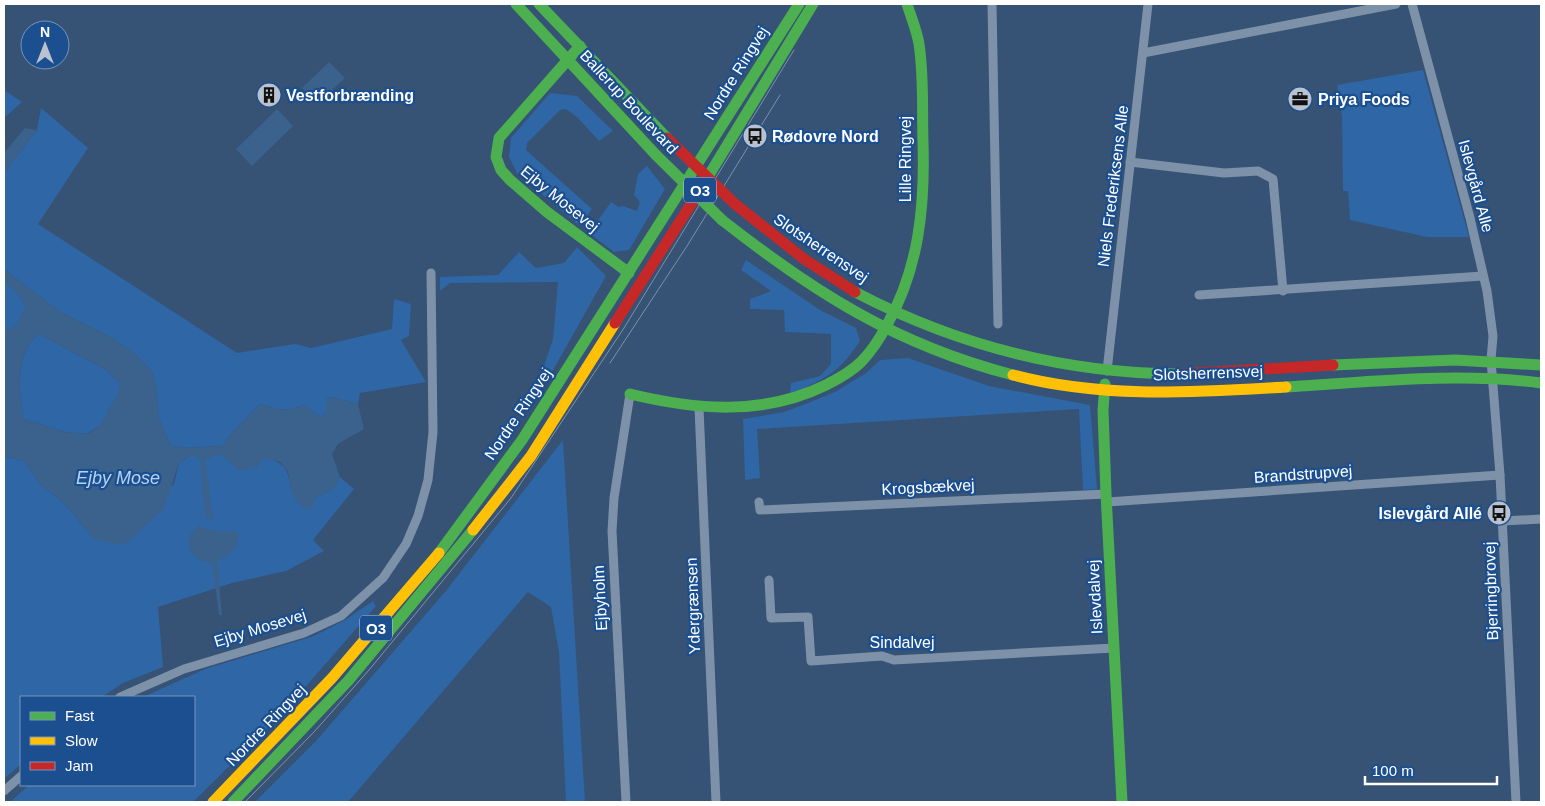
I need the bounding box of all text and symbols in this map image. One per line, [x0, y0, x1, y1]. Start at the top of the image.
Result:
north arrow [20, 20, 70, 70]
street label: Nordre Ringvej [701, 23, 771, 123]
text: N [40, 24, 50, 40]
street label: Ballerup Boulevard [577, 47, 681, 157]
building icon: Vestforbrænding [256, 82, 282, 108]
office icon: Priya Foods [1287, 86, 1313, 112]
place label: Vestforbrænding [286, 87, 414, 104]
place label: Priya Foods [1318, 91, 1410, 108]
street label: Niels Frederiksens Alle [1095, 104, 1131, 268]
street label: Lille Ringvej [897, 116, 914, 202]
bus stop icon: Rødovre Nord [742, 123, 768, 149]
place label: Rødovre Nord [772, 128, 879, 145]
street label: Islevgård Alle [1455, 138, 1497, 234]
street label: Ejby Mosevej [518, 162, 602, 236]
road number: O3 [684, 178, 716, 202]
street label: Slotsherrensvej [771, 210, 871, 286]
street label: Slotsherrensvej [1153, 363, 1263, 383]
street label: Nordre Ringvej [481, 365, 555, 463]
street label: Brandstrupvej [1253, 462, 1353, 486]
water label: Ejby Mose [76, 468, 160, 488]
street label: Krogsbækvej [881, 476, 975, 498]
bus stop icon: Islevgård Allé [1486, 500, 1512, 526]
place label: Islevgård Allé [1379, 505, 1482, 522]
street label: Bjerringbrovej [1481, 541, 1501, 641]
street label: Ydergrænsen [683, 557, 703, 655]
street label: Islevdalvej [1085, 559, 1105, 635]
street label: Ejbyholm [590, 565, 610, 631]
street label: Ejby Mosevej [212, 606, 308, 650]
road number: O3 [360, 616, 392, 640]
street label: Sindalvej [870, 634, 934, 651]
street label: Nordre Ringvej [223, 681, 309, 769]
legend [20, 696, 195, 786]
text: Fast [65, 707, 95, 724]
text: Slow [65, 732, 98, 749]
scale bar [1365, 754, 1498, 786]
text: Jam [65, 757, 93, 774]
text: 100 m [1372, 762, 1414, 779]

